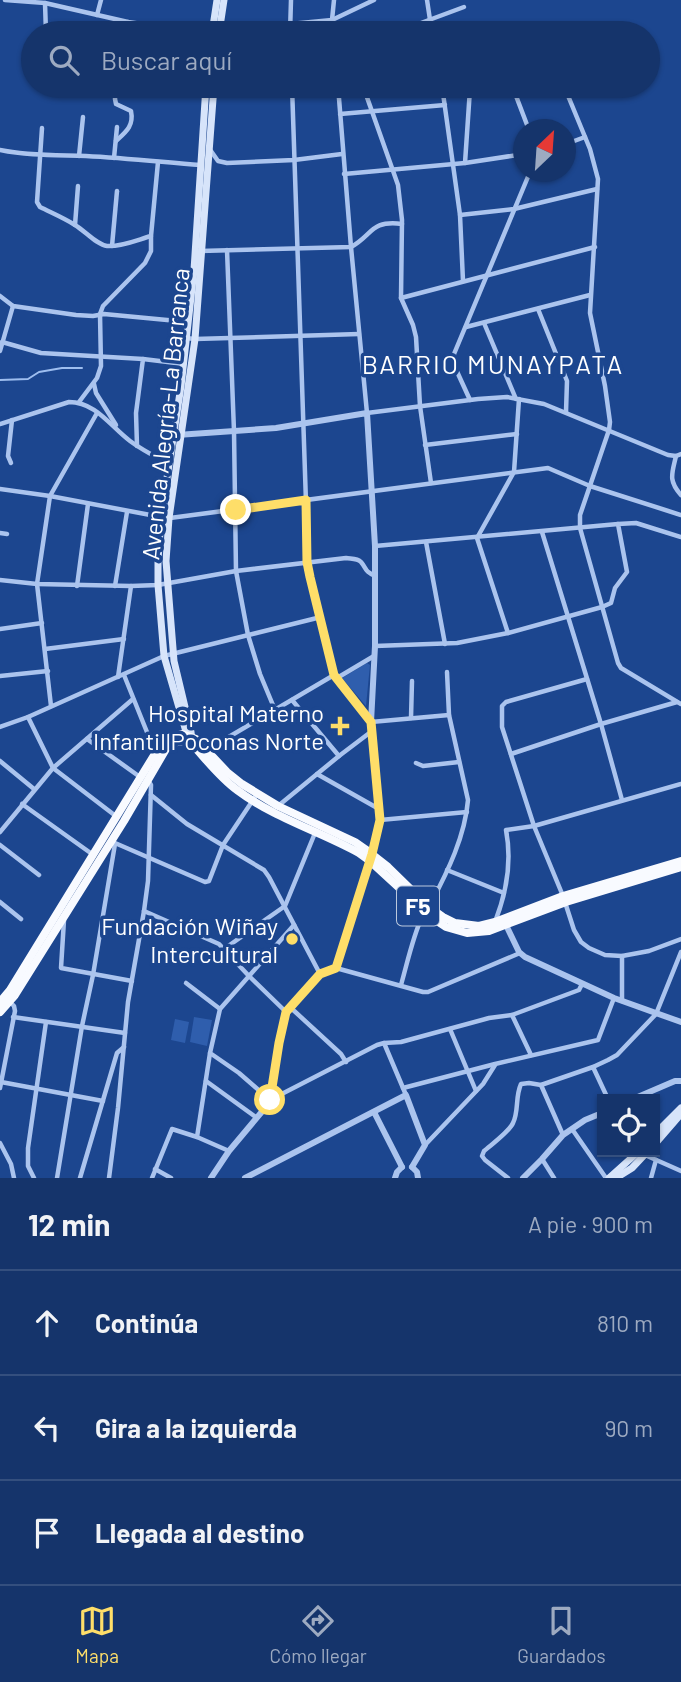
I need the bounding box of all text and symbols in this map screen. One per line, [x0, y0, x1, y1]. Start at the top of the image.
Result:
search box [21, 21, 660, 98]
icon: search [45, 41, 83, 79]
text: Buscar aquí [101, 44, 232, 75]
north arrow [513, 119, 576, 182]
street label: Avenida Alegría-La Barranca [135, 267, 195, 561]
district label: BARRIO MUNAYPATA [362, 348, 624, 379]
route end [220, 494, 251, 525]
place label: Hospital Materno Infantil Poconas Norte [93, 698, 324, 755]
marker: Hospital Materno Infantil Poconas Norte [330, 716, 350, 736]
road number: F5 [397, 886, 439, 925]
place label: Fundación Wiñay Intercultural [101, 911, 278, 968]
marker: Fundación Wiñay Intercultural [284, 931, 300, 947]
route start [254, 1084, 285, 1115]
map controls [597, 1094, 660, 1157]
button: locate [597, 1094, 660, 1157]
text: 12 min [28, 1206, 111, 1242]
text: A pie · 900 m [528, 1210, 653, 1238]
icon: ahead [28, 1304, 66, 1342]
text: Continúa [95, 1307, 198, 1338]
text: 810 m [597, 1309, 653, 1337]
icon: left [28, 1409, 66, 1447]
text: Gira a la izquierda [95, 1412, 297, 1443]
text: 90 m [604, 1414, 653, 1442]
icon: arrive [28, 1514, 66, 1552]
text: Llegada al destino [95, 1517, 304, 1548]
tab: Mapa [75, 1602, 119, 1667]
tab: Cómo llegar [270, 1602, 367, 1667]
tab: Guardados [517, 1602, 606, 1667]

